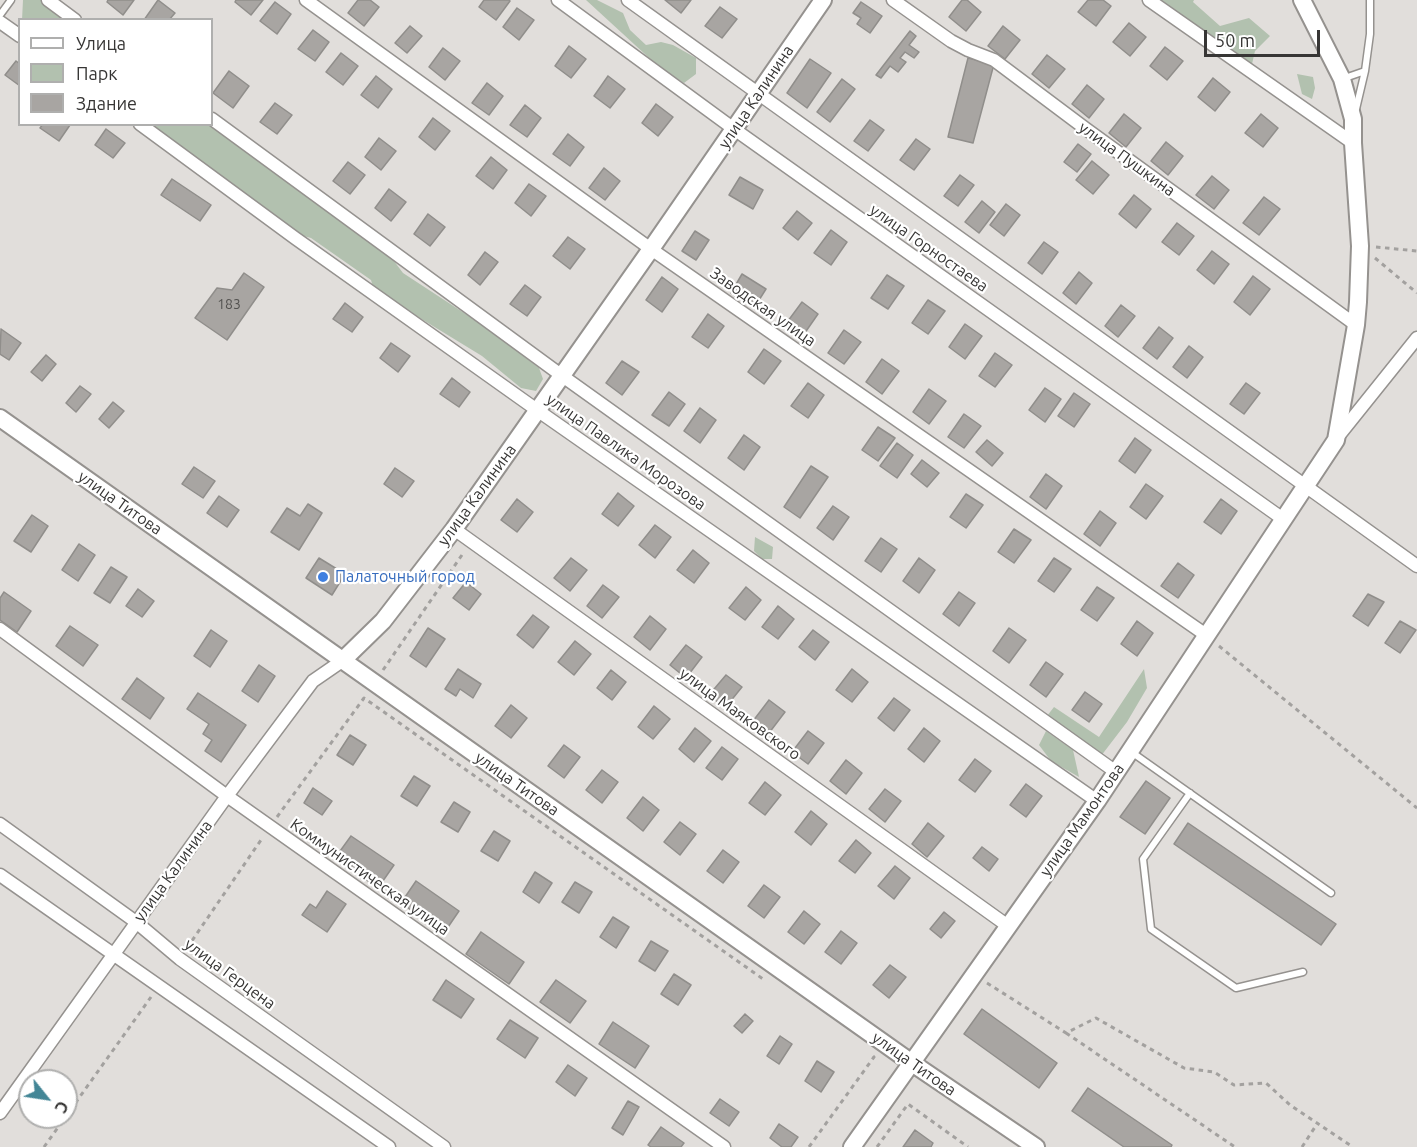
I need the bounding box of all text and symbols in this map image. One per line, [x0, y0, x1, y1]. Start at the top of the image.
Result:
legend [18, 18, 213, 126]
scale bar [1207, 18, 1322, 56]
text: 50 m [1215, 30, 1255, 50]
text: Улица [76, 33, 126, 53]
street label: улица Калинина [714, 42, 798, 152]
text: Парк [76, 63, 117, 83]
text: Здание [76, 93, 137, 113]
street label: улица Пушкина [1075, 118, 1179, 200]
street label: улица Горностаева [866, 200, 992, 296]
street label: Заводская улица [706, 263, 820, 351]
house number: 183 [217, 296, 241, 312]
street label: улица Павлика Морозова [542, 390, 710, 514]
street label: улица Калинина [434, 441, 520, 549]
street label: улица Титова [74, 467, 166, 539]
place label: Палаточный город [335, 567, 475, 587]
marker: Палаточный город [316, 570, 330, 584]
street label: улица Маяковского [676, 664, 804, 764]
street label: улица Титова [471, 748, 563, 820]
street label: улица Мамонтова [1036, 760, 1128, 880]
street label: Коммунистическая улица [287, 815, 453, 939]
street label: улица Калинина [130, 817, 216, 925]
street label: улица Герцена [181, 935, 279, 1013]
street label: улица Титова [868, 1028, 960, 1100]
north arrow [18, 1069, 78, 1129]
text: С [52, 1098, 72, 1116]

